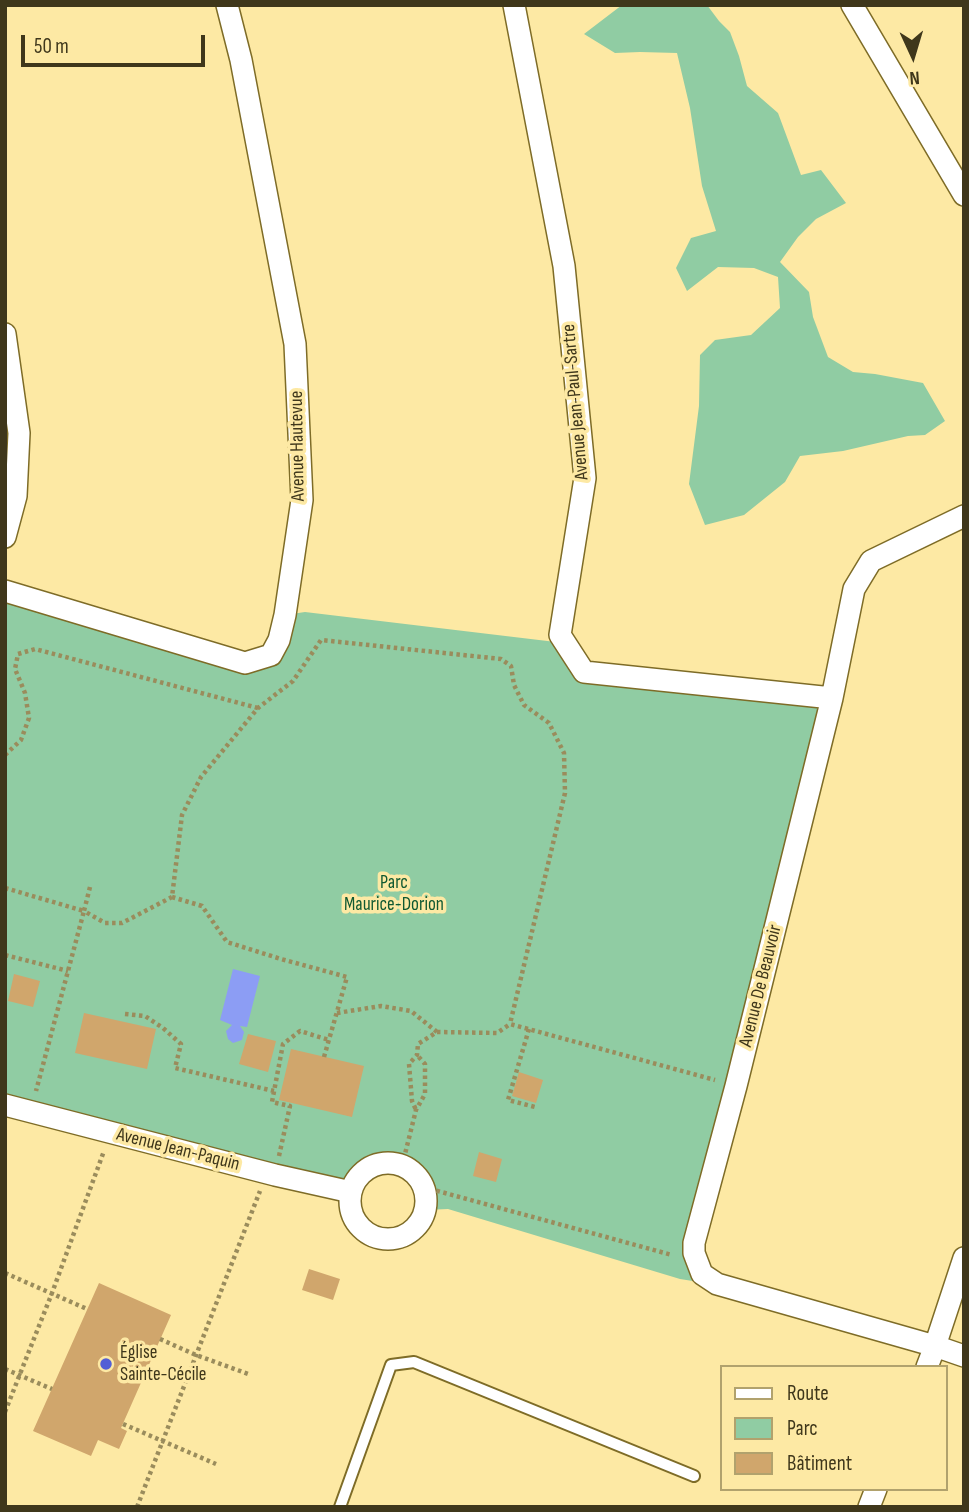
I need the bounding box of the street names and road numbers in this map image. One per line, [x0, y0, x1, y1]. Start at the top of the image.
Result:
street label: Avenue Jean-Paul-Sartre [558, 323, 594, 481]
street label: Avenue Hautevue [286, 391, 310, 501]
street label: Avenue De Beauvoir [735, 923, 787, 1049]
street label: Avenue Jean-Paquin [114, 1124, 242, 1176]

